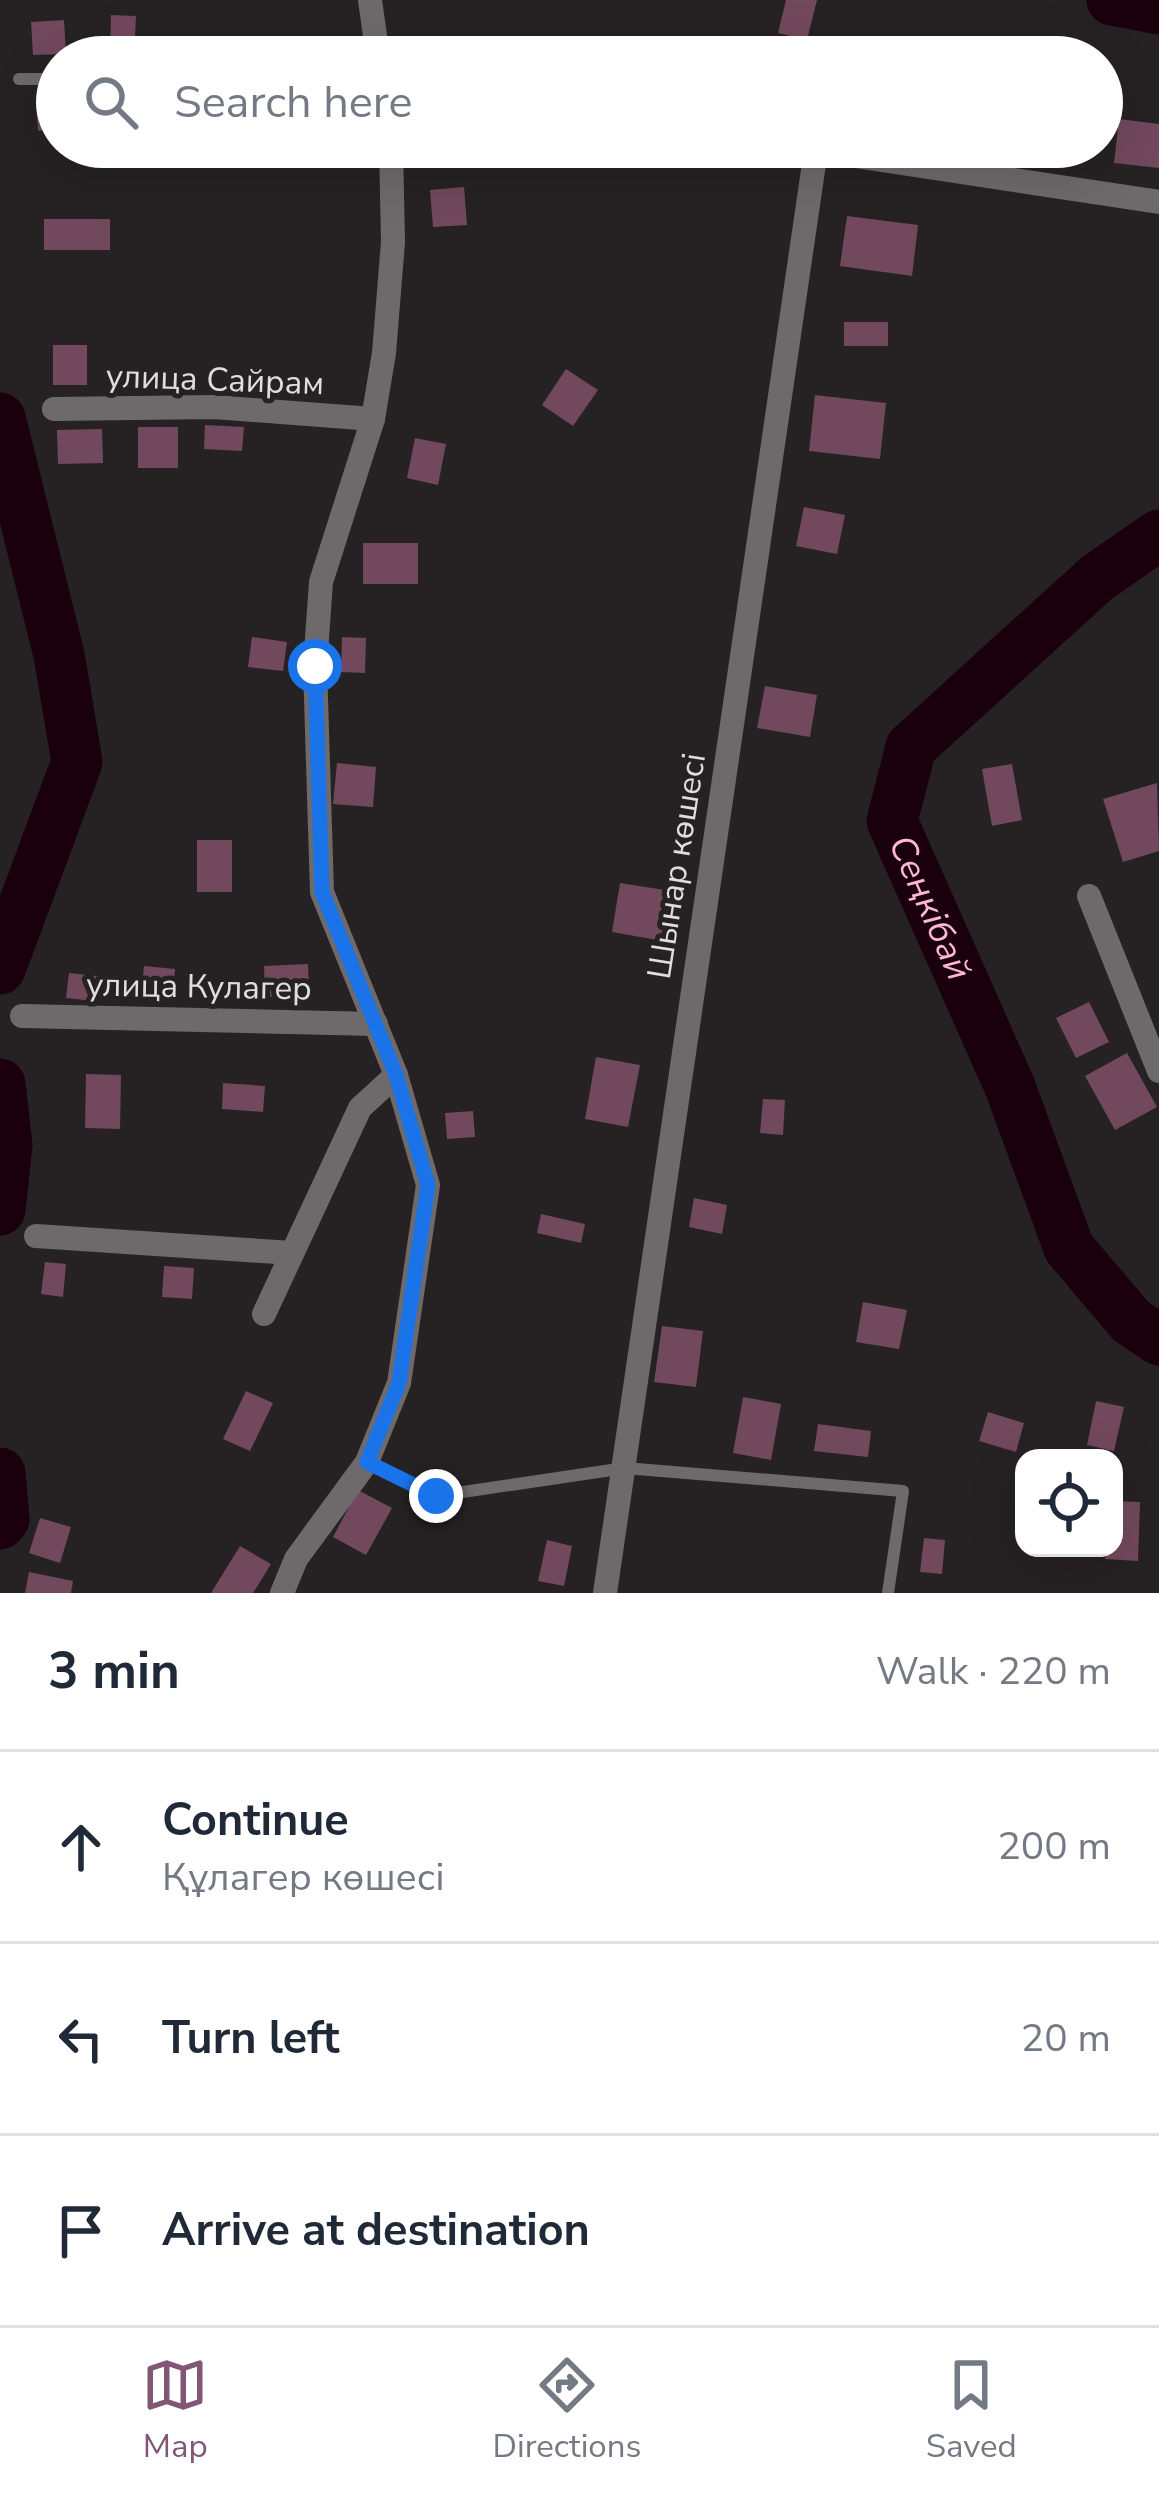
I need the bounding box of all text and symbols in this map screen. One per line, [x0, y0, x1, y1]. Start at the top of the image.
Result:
search box [36, 36, 1123, 168]
icon: search [78, 69, 144, 135]
text: Search here [174, 72, 413, 133]
street label: улица Сайрам [105, 354, 325, 406]
route start [288, 639, 342, 693]
street label: Шынар көшесі [637, 750, 717, 982]
water label: Сеңкібай [877, 828, 984, 988]
street label: улица Кулагер [86, 963, 312, 1011]
map controls [1015, 1449, 1123, 1557]
button: locate [1015, 1449, 1123, 1557]
route end [409, 1469, 463, 1523]
text: 3 min [48, 1636, 180, 1706]
text: Walk · 220 m [876, 1645, 1111, 1698]
text: Continue [162, 1790, 349, 1851]
icon: ahead [48, 1814, 114, 1880]
text: 200 m [997, 1820, 1111, 1873]
text: Құлагер көшесі [162, 1851, 445, 1904]
icon: left [48, 2006, 114, 2072]
text: Turn left [162, 2008, 340, 2069]
text: 20 m [1021, 2012, 1111, 2065]
icon: arrive [48, 2198, 114, 2264]
text: Arrive at destination [162, 2200, 590, 2261]
tab: Map [142, 2352, 208, 2469]
tab: Directions [493, 2352, 641, 2469]
tab: Saved [926, 2352, 1017, 2469]

